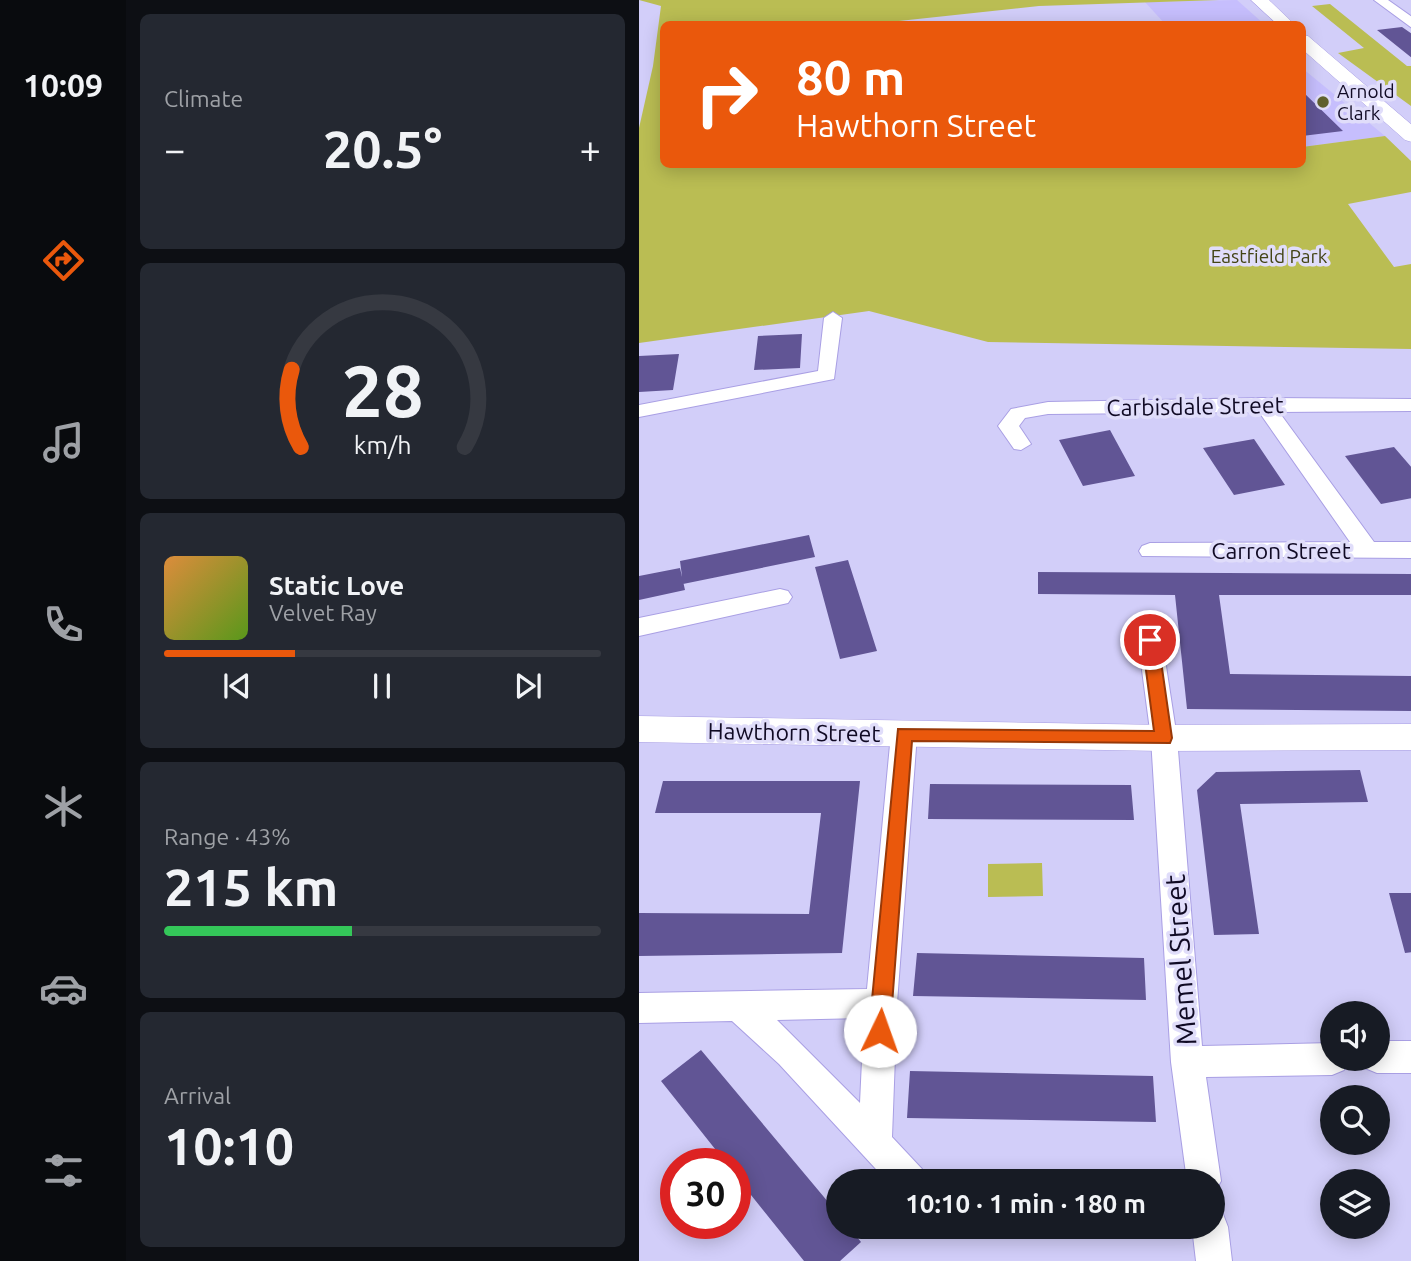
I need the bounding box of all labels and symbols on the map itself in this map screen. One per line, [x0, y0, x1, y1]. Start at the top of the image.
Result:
place label: Arnold Clark [1337, 80, 1395, 124]
marker: Arnold Clark [1315, 94, 1331, 110]
park label: Eastfield Park [1211, 245, 1328, 267]
street label: Carbisdale Street [1106, 392, 1284, 420]
street label: Carron Street [1211, 538, 1351, 563]
pin [1120, 610, 1180, 670]
street label: Hawthorn Street [707, 718, 881, 746]
street label: Memel Street [1159, 873, 1201, 1047]
position arrow [843, 994, 917, 1068]
speed limit sign: 30 [660, 1148, 751, 1239]

